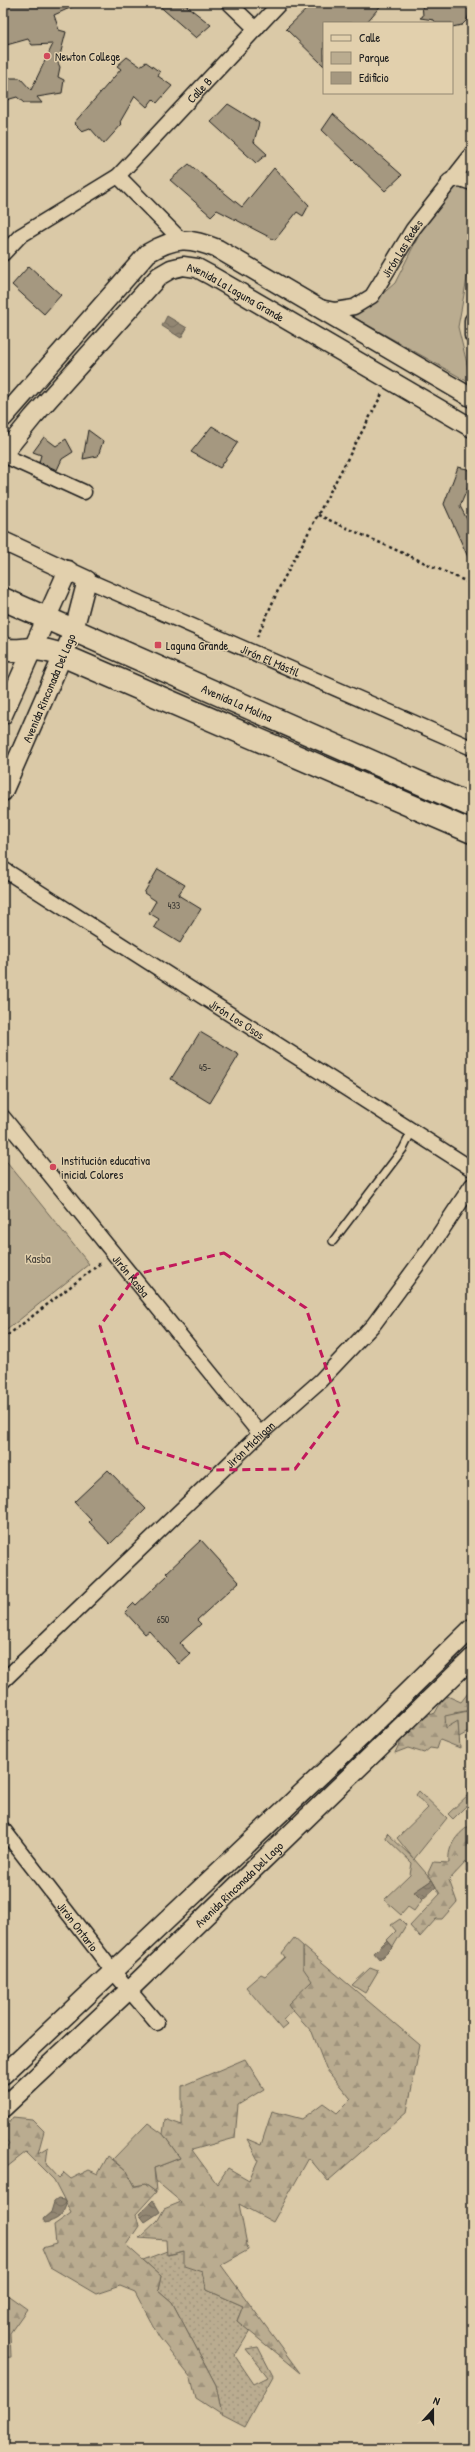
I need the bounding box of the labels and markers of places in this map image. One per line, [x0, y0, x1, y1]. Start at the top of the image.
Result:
place label: Newton College [55, 48, 121, 65]
marker: Newton College [42, 51, 52, 61]
place label: Laguna Grande [166, 637, 228, 654]
marker: Laguna Grande [153, 640, 163, 650]
place label: Institución educativa inicial Colores [61, 1152, 150, 1183]
marker: Institución educativa inicial Colores [48, 1162, 58, 1172]

